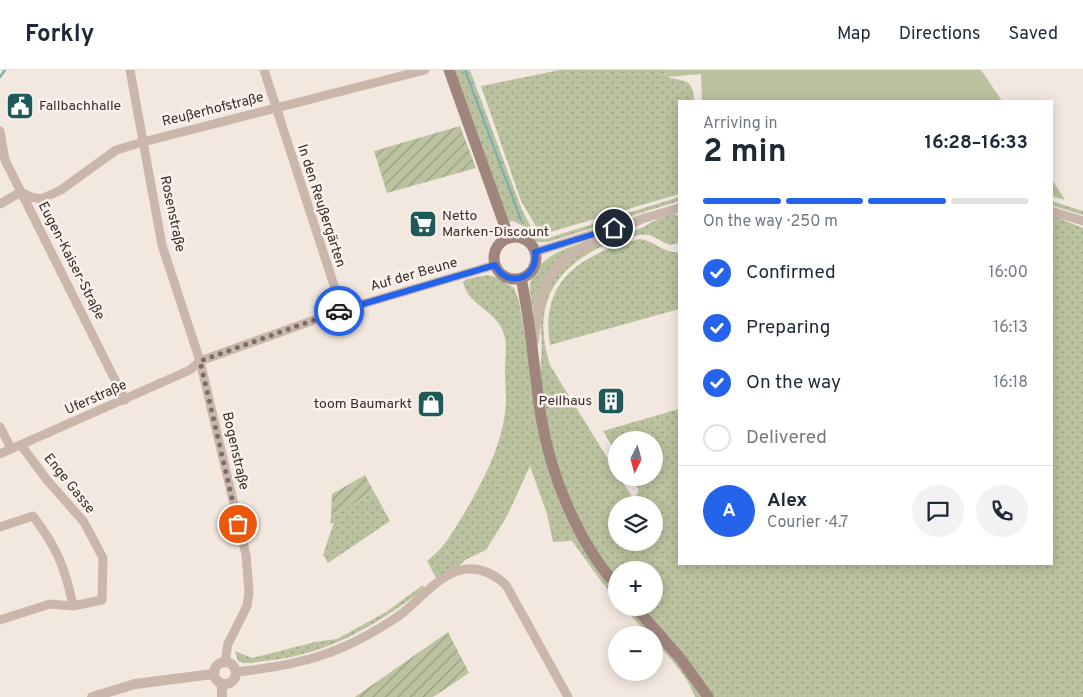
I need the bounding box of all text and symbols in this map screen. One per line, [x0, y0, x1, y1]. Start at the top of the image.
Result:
text: Forkly [25, 20, 94, 50]
text: Map [837, 23, 871, 46]
text: Directions [899, 23, 981, 46]
text: Saved [1009, 23, 1058, 46]
street label: Reußerhofstraße [160, 89, 266, 131]
public building icon: Fallbachhalle [5, 91, 35, 121]
place label: Fallbachhalle [39, 98, 121, 115]
text: Arriving in [703, 114, 778, 134]
text: 16:28–16:33 [924, 131, 1028, 155]
text: 2 min [703, 133, 787, 173]
street label: In den Reußergärten [293, 142, 349, 270]
street label: Rosenstraße [156, 174, 188, 254]
street label: Eugen-Kaiser-Straße [34, 199, 108, 323]
pin [593, 207, 635, 249]
place label: Netto Marken-Discount [442, 208, 549, 241]
supermarket icon: Netto Marken-Discount [408, 209, 438, 239]
text: On the way · 250 m [703, 212, 838, 232]
icon: home [600, 214, 628, 242]
street label: Auf der Beune [368, 254, 460, 296]
icon: check [703, 259, 731, 287]
text: Confirmed [746, 261, 836, 285]
text: 16:00 [988, 263, 1028, 283]
courier [314, 286, 364, 336]
icon: car [325, 297, 353, 325]
icon: check [703, 314, 731, 342]
text: Preparing [746, 316, 830, 340]
text: 16:13 [993, 318, 1028, 338]
icon: check [703, 369, 731, 397]
text: On the way [746, 371, 841, 395]
text: 16:18 [993, 373, 1028, 393]
street label: Uferstraße [62, 377, 130, 419]
building icon: Peilhaus [596, 386, 626, 416]
shop icon: toom Baumarkt [416, 389, 446, 419]
place label: Peilhaus [539, 393, 592, 410]
place label: toom Baumarkt [314, 396, 412, 413]
street label: Bogenstraße [218, 410, 252, 492]
text: Delivered [746, 426, 827, 450]
north arrow [608, 431, 662, 486]
map controls [608, 431, 663, 681]
street label: Enge Gasse [40, 450, 98, 518]
button: chat [912, 485, 964, 537]
button: phone [976, 485, 1028, 537]
text: Alex [767, 489, 807, 513]
button: layers [608, 496, 663, 551]
text: A [722, 499, 736, 523]
pin [217, 503, 259, 545]
icon: bag [224, 510, 252, 538]
text: Courier · 4.7 [767, 513, 848, 533]
button: + [608, 561, 663, 616]
button: − [608, 626, 663, 681]

